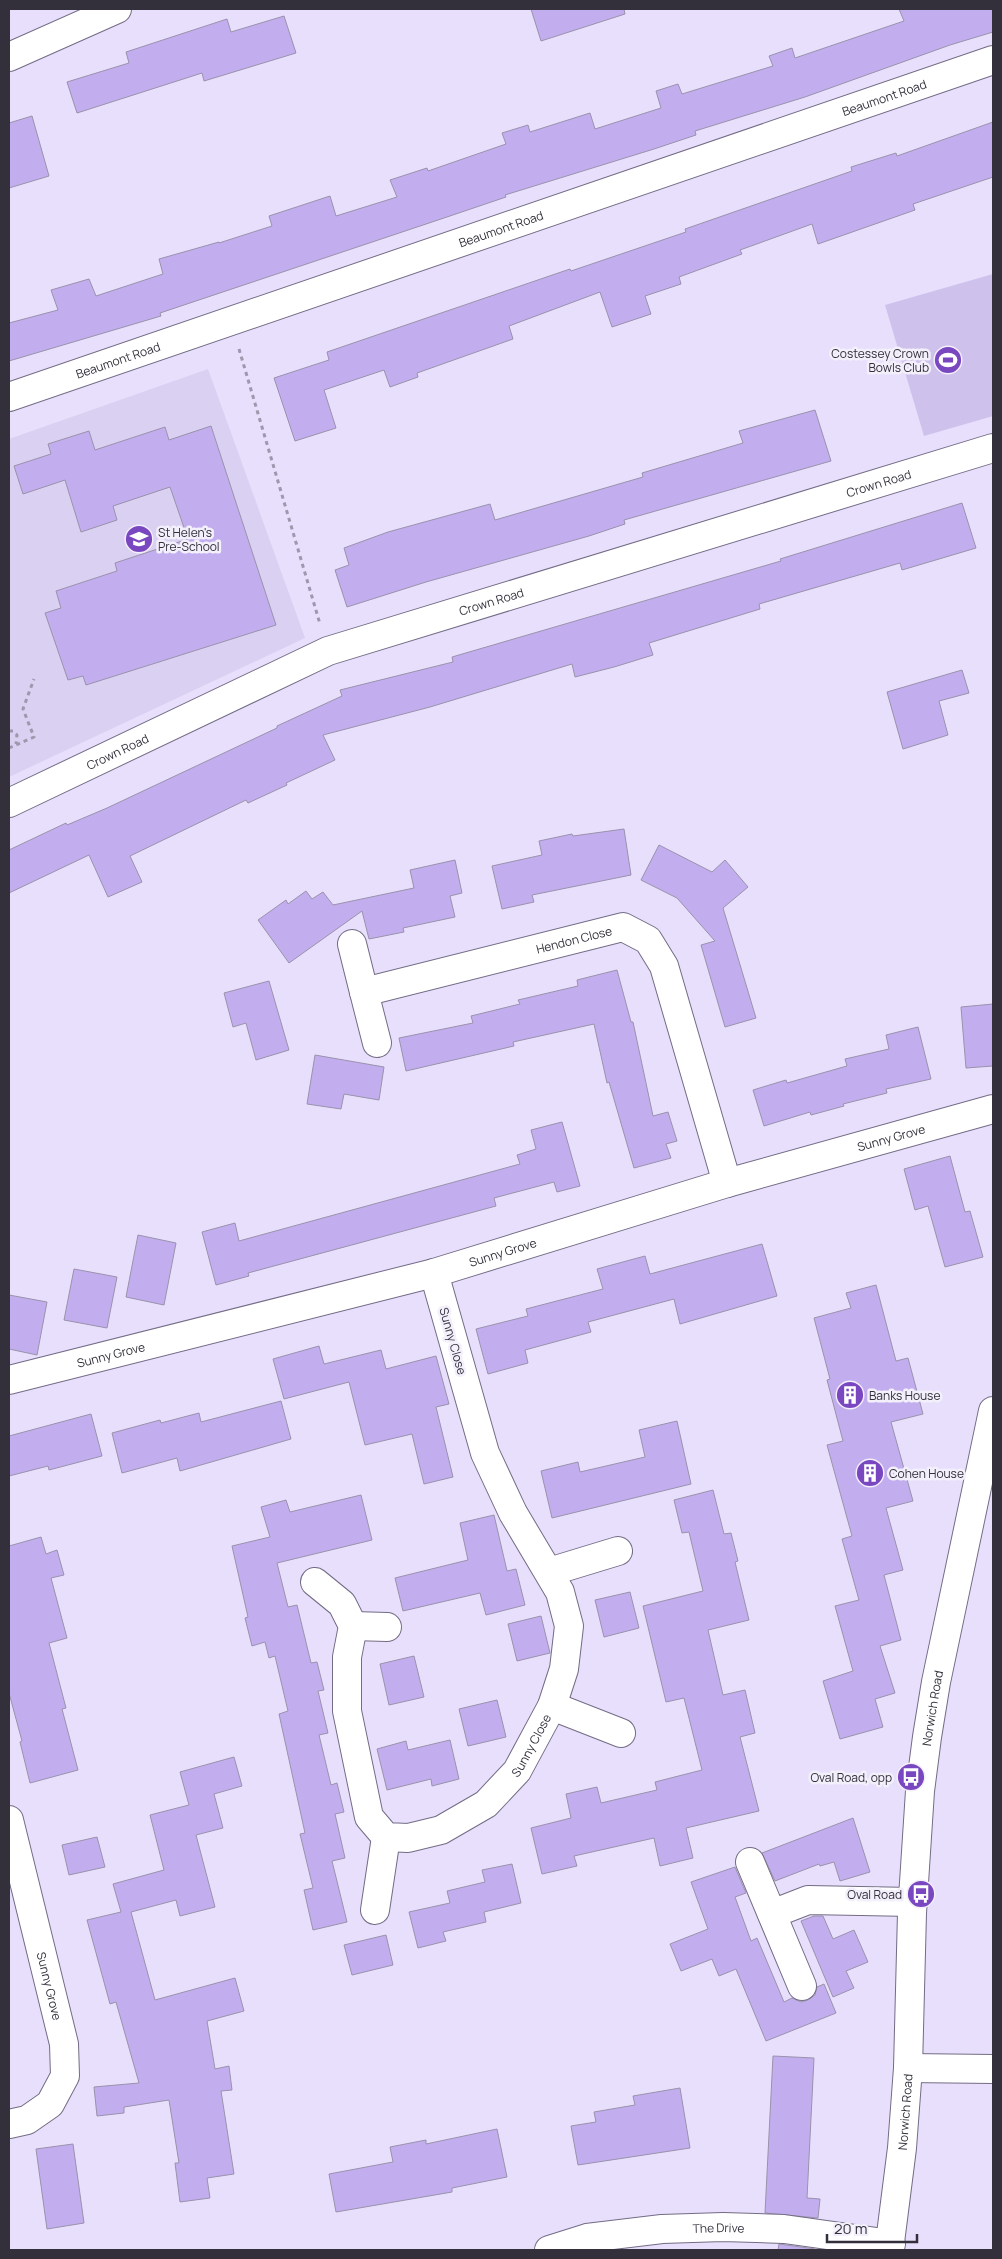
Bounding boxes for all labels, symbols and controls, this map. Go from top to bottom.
street label: Beaumont Road [840,75,929,120]
street label: Beaumont Road [456,206,545,251]
street label: Beaumont Road [73,337,162,382]
place label: Costessey Crown Bowls Club [831,345,929,376]
sports icon: Costessey Crown Bowls Club [933,345,963,375]
street label: Crown Road [844,465,913,501]
school or university icon: St Helen's Pre-School [124,524,154,554]
place label: St Helen's Pre-School [158,524,220,555]
street label: Crown Road [457,583,526,619]
street label: Crown Road [83,729,151,773]
street label: Hendon Close [534,922,614,957]
street label: Sunny Grove [855,1120,927,1155]
street label: Sunny Grove [467,1234,538,1270]
street label: Sunny Close [435,1305,471,1377]
street label: Sunny Grove [75,1338,147,1371]
building icon: Banks House [835,1380,865,1410]
place label: Banks House [869,1387,940,1404]
building icon: Cohen House [855,1458,885,1488]
place label: Cohen House [889,1465,964,1482]
street label: Norwich Road [917,1669,947,1747]
street label: Sunny Close [507,1711,555,1781]
bus stop icon: Oval Road, opp [896,1762,926,1792]
place label: Oval Road, opp [810,1769,892,1786]
bus stop icon: Oval Road [906,1879,936,1909]
place label: Oval Road [847,1886,902,1903]
street label: Sunny Grove [33,1950,66,2022]
street label: Norwich Road [893,2073,916,2151]
scale bar [827,2212,917,2244]
street label: The Drive [692,2218,745,2236]
text: 20 m [834,2218,867,2239]

